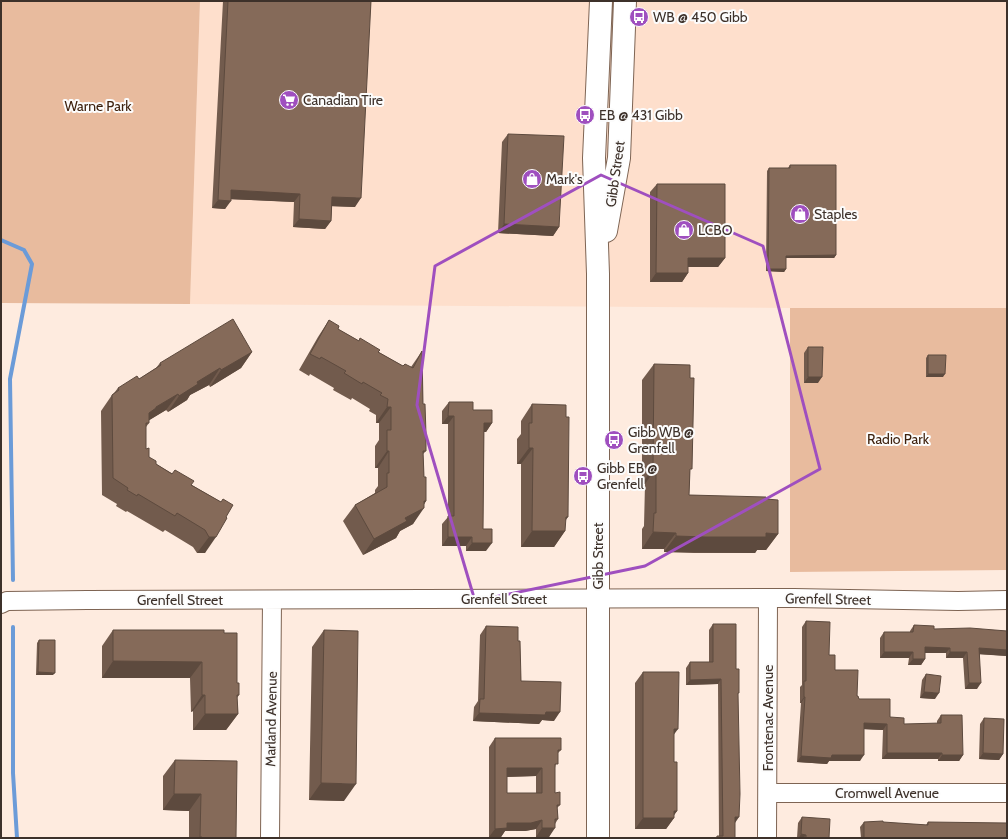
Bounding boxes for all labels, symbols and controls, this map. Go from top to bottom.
bus stop icon: WB @ 450 Gibb [628,6,650,28]
place label: WB @ 450 Gibb [653,8,748,26]
supermarket icon: Canadian Tire [278,89,300,111]
place label: Canadian Tire [303,91,383,109]
park label: Warne Park [64,97,132,115]
bus stop icon: EB @ 431 Gibb [574,104,596,126]
place label: EB @ 431 Gibb [599,106,683,124]
street label: Gibb Street [601,139,629,208]
shop icon: Mark's [521,168,543,190]
place label: Mark's [546,170,583,188]
shop icon: Staples [789,203,811,225]
place label: Staples [814,205,858,223]
shop icon: LCBO [673,219,695,241]
place label: LCBO [698,221,733,239]
place label: Gibb WB @ Grenfell [628,423,694,457]
bus stop icon: Gibb WB @ Grenfell [603,429,625,451]
park label: Radio Park [867,430,930,448]
place label: Gibb EB @ Grenfell [597,459,657,493]
bus stop icon: Gibb EB @ Grenfell [572,465,594,487]
street label: Gibb Street [589,522,607,589]
street label: Grenfell Street [785,589,871,609]
street label: Grenfell Street [461,590,547,608]
street label: Grenfell Street [137,591,223,609]
street label: Frontenac Avenue [759,665,777,771]
street label: Marland Avenue [261,671,281,767]
street label: Cromwell Avenue [835,784,939,802]

